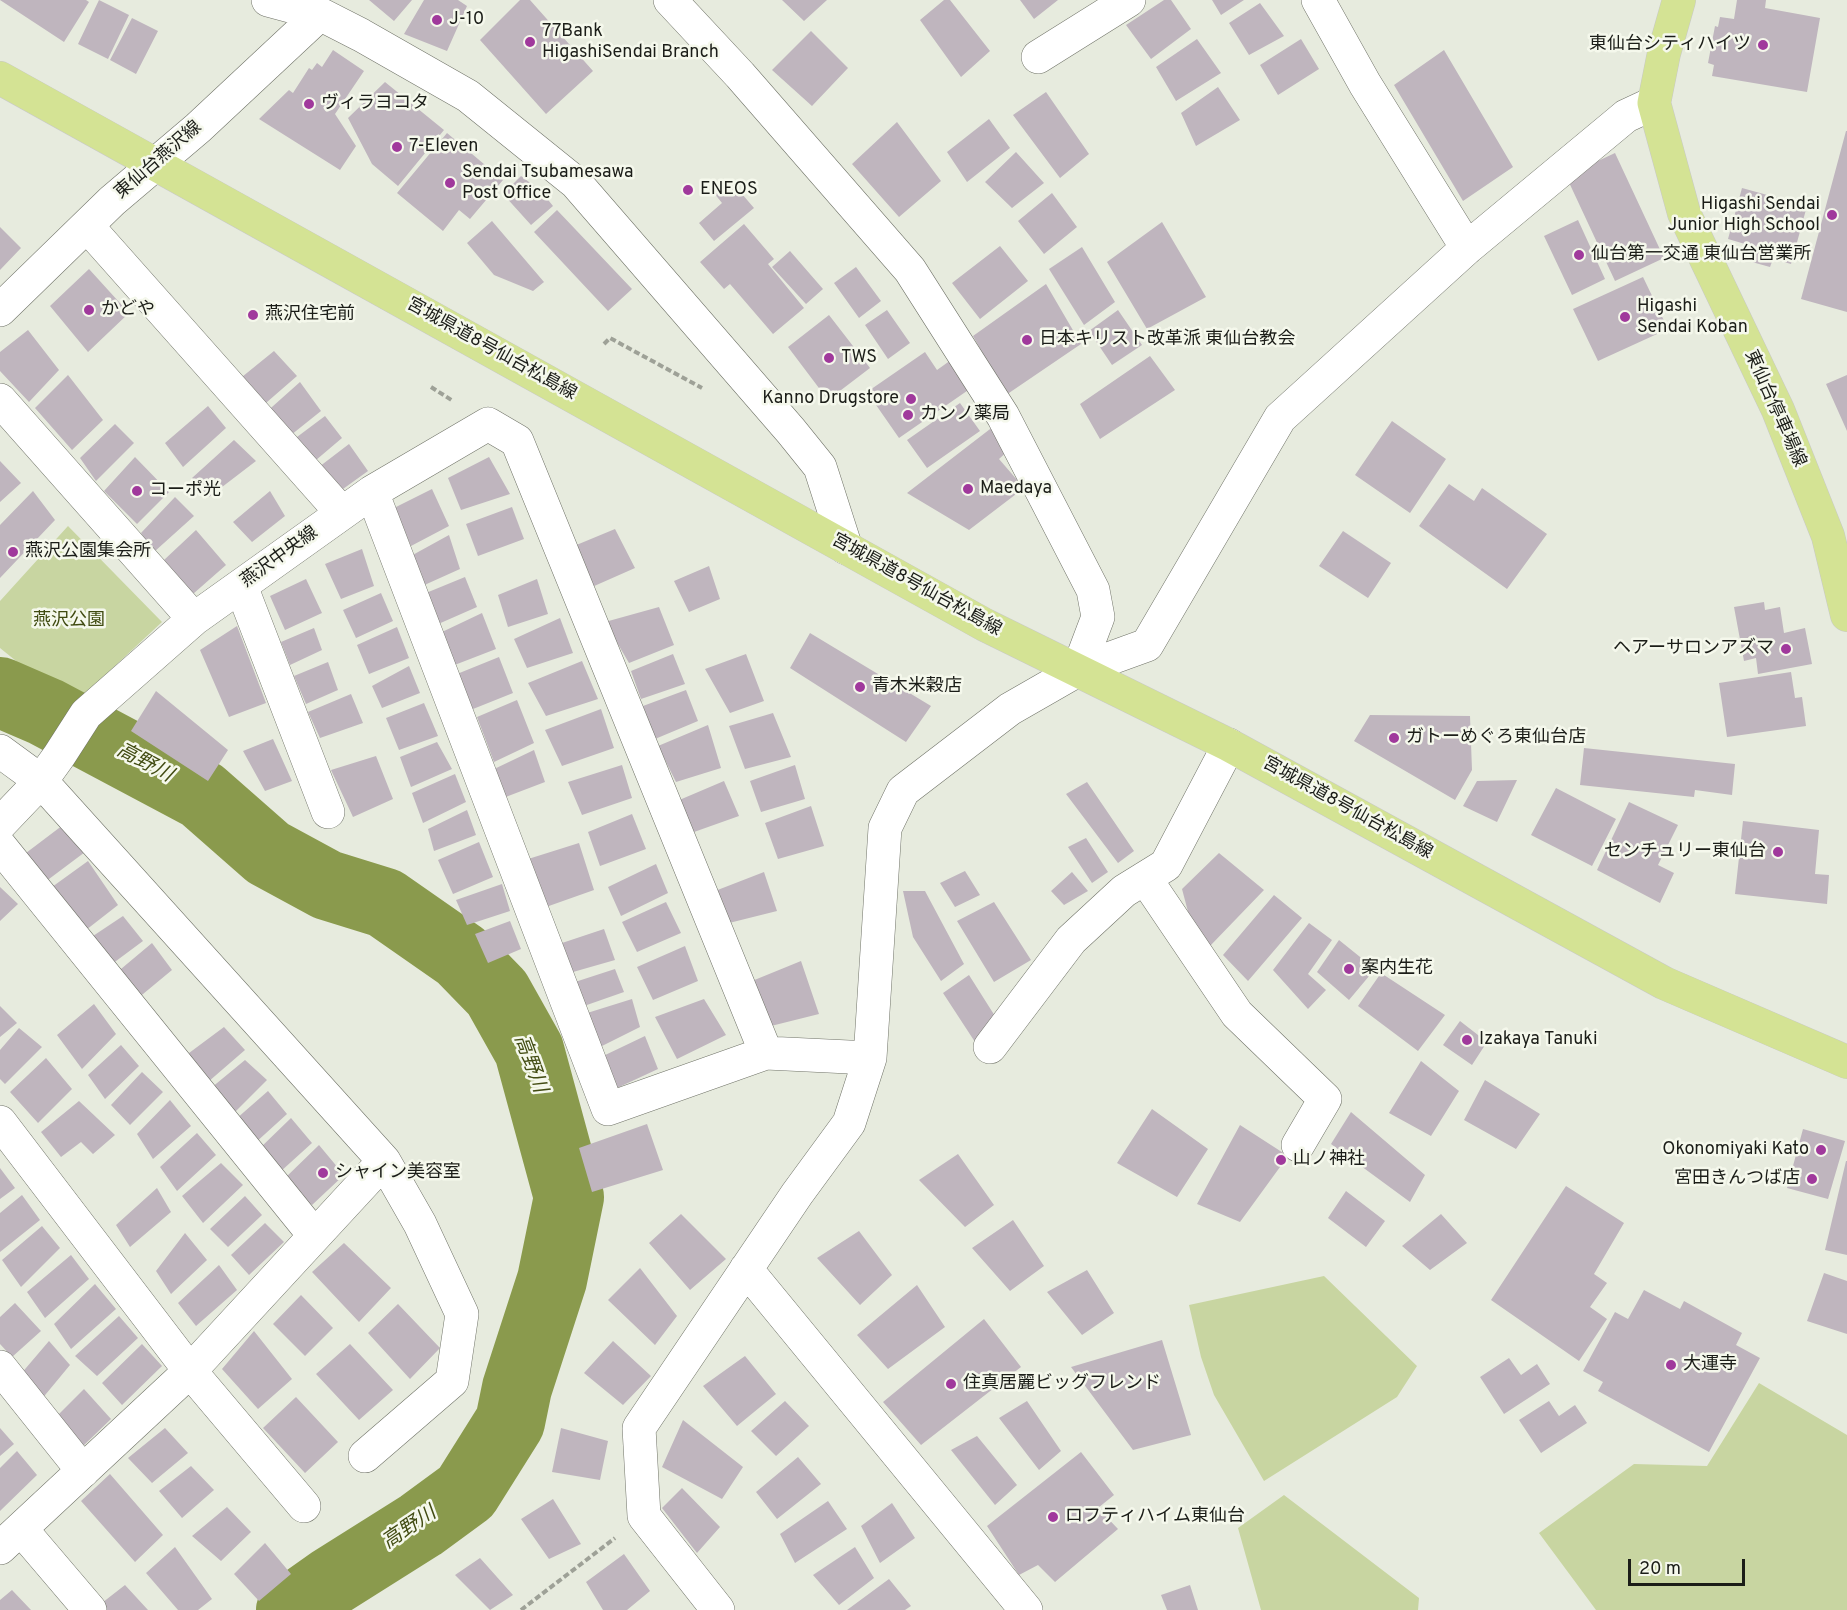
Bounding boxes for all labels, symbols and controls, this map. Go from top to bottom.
place label: J-10 [449,9,484,31]
marker: J-10 [430,13,444,27]
place label: 77Bank HigashiSendai Branch [542,21,719,63]
place label: 東仙台シティハイツ [1589,34,1751,56]
marker: 77Bank HigashiSendai Branch [523,35,537,49]
marker: 東仙台シティハイツ [1756,38,1770,52]
place label: ヴィラヨコタ [321,93,429,115]
marker: ヴィラヨコタ [302,97,316,111]
street label: 東仙台燕沢線 [111,117,207,205]
place label: 7-Eleven [409,136,478,158]
marker: 7-Eleven [390,140,404,154]
place label: Sendai Tsubamesawa Post Office [462,162,634,204]
marker: Sendai Tsubamesawa Post Office [443,176,457,190]
place label: ENEOS [700,179,758,201]
marker: ENEOS [681,183,695,197]
place label: Higashi Sendai Junior High School [1667,194,1820,236]
marker: Higashi Sendai Junior High School [1825,208,1839,222]
place label: 仙台第一交通 東仙台営業所 [1591,244,1811,266]
marker: 仙台第一交通 東仙台営業所 [1572,248,1586,262]
street label: 宮城県道8号仙台松島線 [402,294,580,406]
place label: Higashi Sendai Koban [1637,296,1748,338]
place label: かどや [101,299,155,321]
marker: かどや [82,303,96,317]
place label: 燕沢住宅前 [265,304,355,326]
marker: 燕沢住宅前 [246,308,260,322]
marker: Higashi Sendai Koban [1618,310,1632,324]
place label: 日本キリスト改革派 東仙台教会 [1039,329,1295,351]
marker: 日本キリスト改革派 東仙台教会 [1020,333,1034,347]
place label: TWS [841,347,877,369]
street label: 東仙台停車場線 [1739,347,1809,471]
marker: TWS [822,351,836,365]
place label: Kanno Drugstore [762,388,899,410]
marker: Kanno Drugstore [904,392,918,406]
place label: カンノ薬局 [920,404,1010,426]
marker: カンノ薬局 [901,408,915,422]
place label: Maedaya [980,478,1052,500]
place label: コーポ光 [149,480,221,502]
marker: Maedaya [961,482,975,496]
marker: コーポ光 [130,484,144,498]
street label: 燕沢中央線 [237,523,323,593]
street label: 宮城県道8号仙台松島線 [827,530,1005,642]
place label: 燕沢公園集会所 [25,541,151,563]
marker: 燕沢公園集会所 [6,545,20,559]
park label: 燕沢公園 [33,610,105,632]
place label: ヘアーサロンアズマ [1613,638,1774,660]
marker: ヘアーサロンアズマ [1779,642,1793,656]
place label: 青木米穀店 [872,676,962,698]
marker: 青木米穀店 [853,680,867,694]
place label: ガトーめぐろ東仙台店 [1406,727,1586,749]
marker: ガトーめぐろ東仙台店 [1387,731,1401,745]
water label: 高野川 [112,739,176,789]
street label: 宮城県道8号仙台松島線 [1258,753,1436,865]
place label: センチュリー東仙台 [1604,841,1766,863]
marker: センチュリー東仙台 [1771,845,1785,859]
place label: 案内生花 [1361,958,1433,980]
marker: 案内生花 [1342,962,1356,976]
place label: Izakaya Tanuki [1479,1029,1597,1051]
water label: 高野川 [507,1032,551,1096]
marker: Izakaya Tanuki [1460,1033,1474,1047]
place label: Okonomiyaki Kato [1662,1139,1809,1161]
marker: Okonomiyaki Kato [1814,1143,1828,1157]
place label: 山ノ神社 [1293,1149,1365,1171]
marker: 山ノ神社 [1274,1153,1288,1167]
place label: シャイン美容室 [335,1162,461,1184]
marker: シャイン美容室 [316,1166,330,1180]
place label: 宮田きんつば店 [1674,1168,1800,1190]
marker: 宮田きんつば店 [1805,1172,1819,1186]
place label: 大運寺 [1683,1354,1737,1376]
marker: 大運寺 [1664,1358,1678,1372]
place label: 住真居麗ビッグフレンド [963,1373,1161,1395]
marker: 住真居麗ビッグフレンド [944,1377,958,1391]
water label: 高野川 [378,1502,442,1556]
place label: ロフティハイム東仙台 [1065,1506,1245,1528]
marker: ロフティハイム東仙台 [1046,1510,1060,1524]
scale bar [1631,1547,1748,1585]
text: 20 m [1639,1558,1681,1581]

